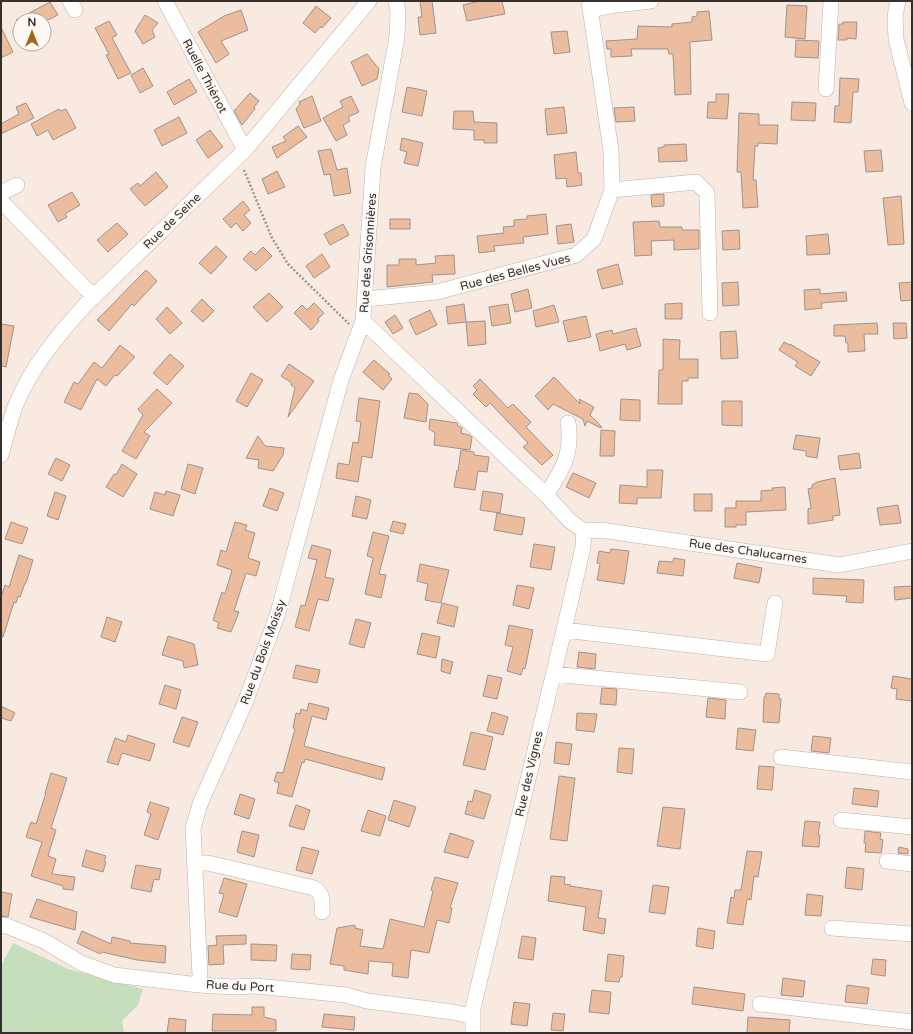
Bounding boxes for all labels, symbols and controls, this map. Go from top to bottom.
north arrow [12,12,52,52]
text: N [28,16,36,29]
street label: Ruelle Thiénot [180,37,231,116]
street label: Rue de Seine [140,190,204,252]
street label: Rue des Grisonnières [357,192,379,313]
street label: Rue des Belles Vues [458,251,572,293]
street label: Rue des Chalucarnes [688,536,808,566]
street label: Rue du Bois Moissy [237,597,289,706]
street label: Rue des Vignes [512,729,546,818]
street label: Rue du Port [206,977,275,995]

